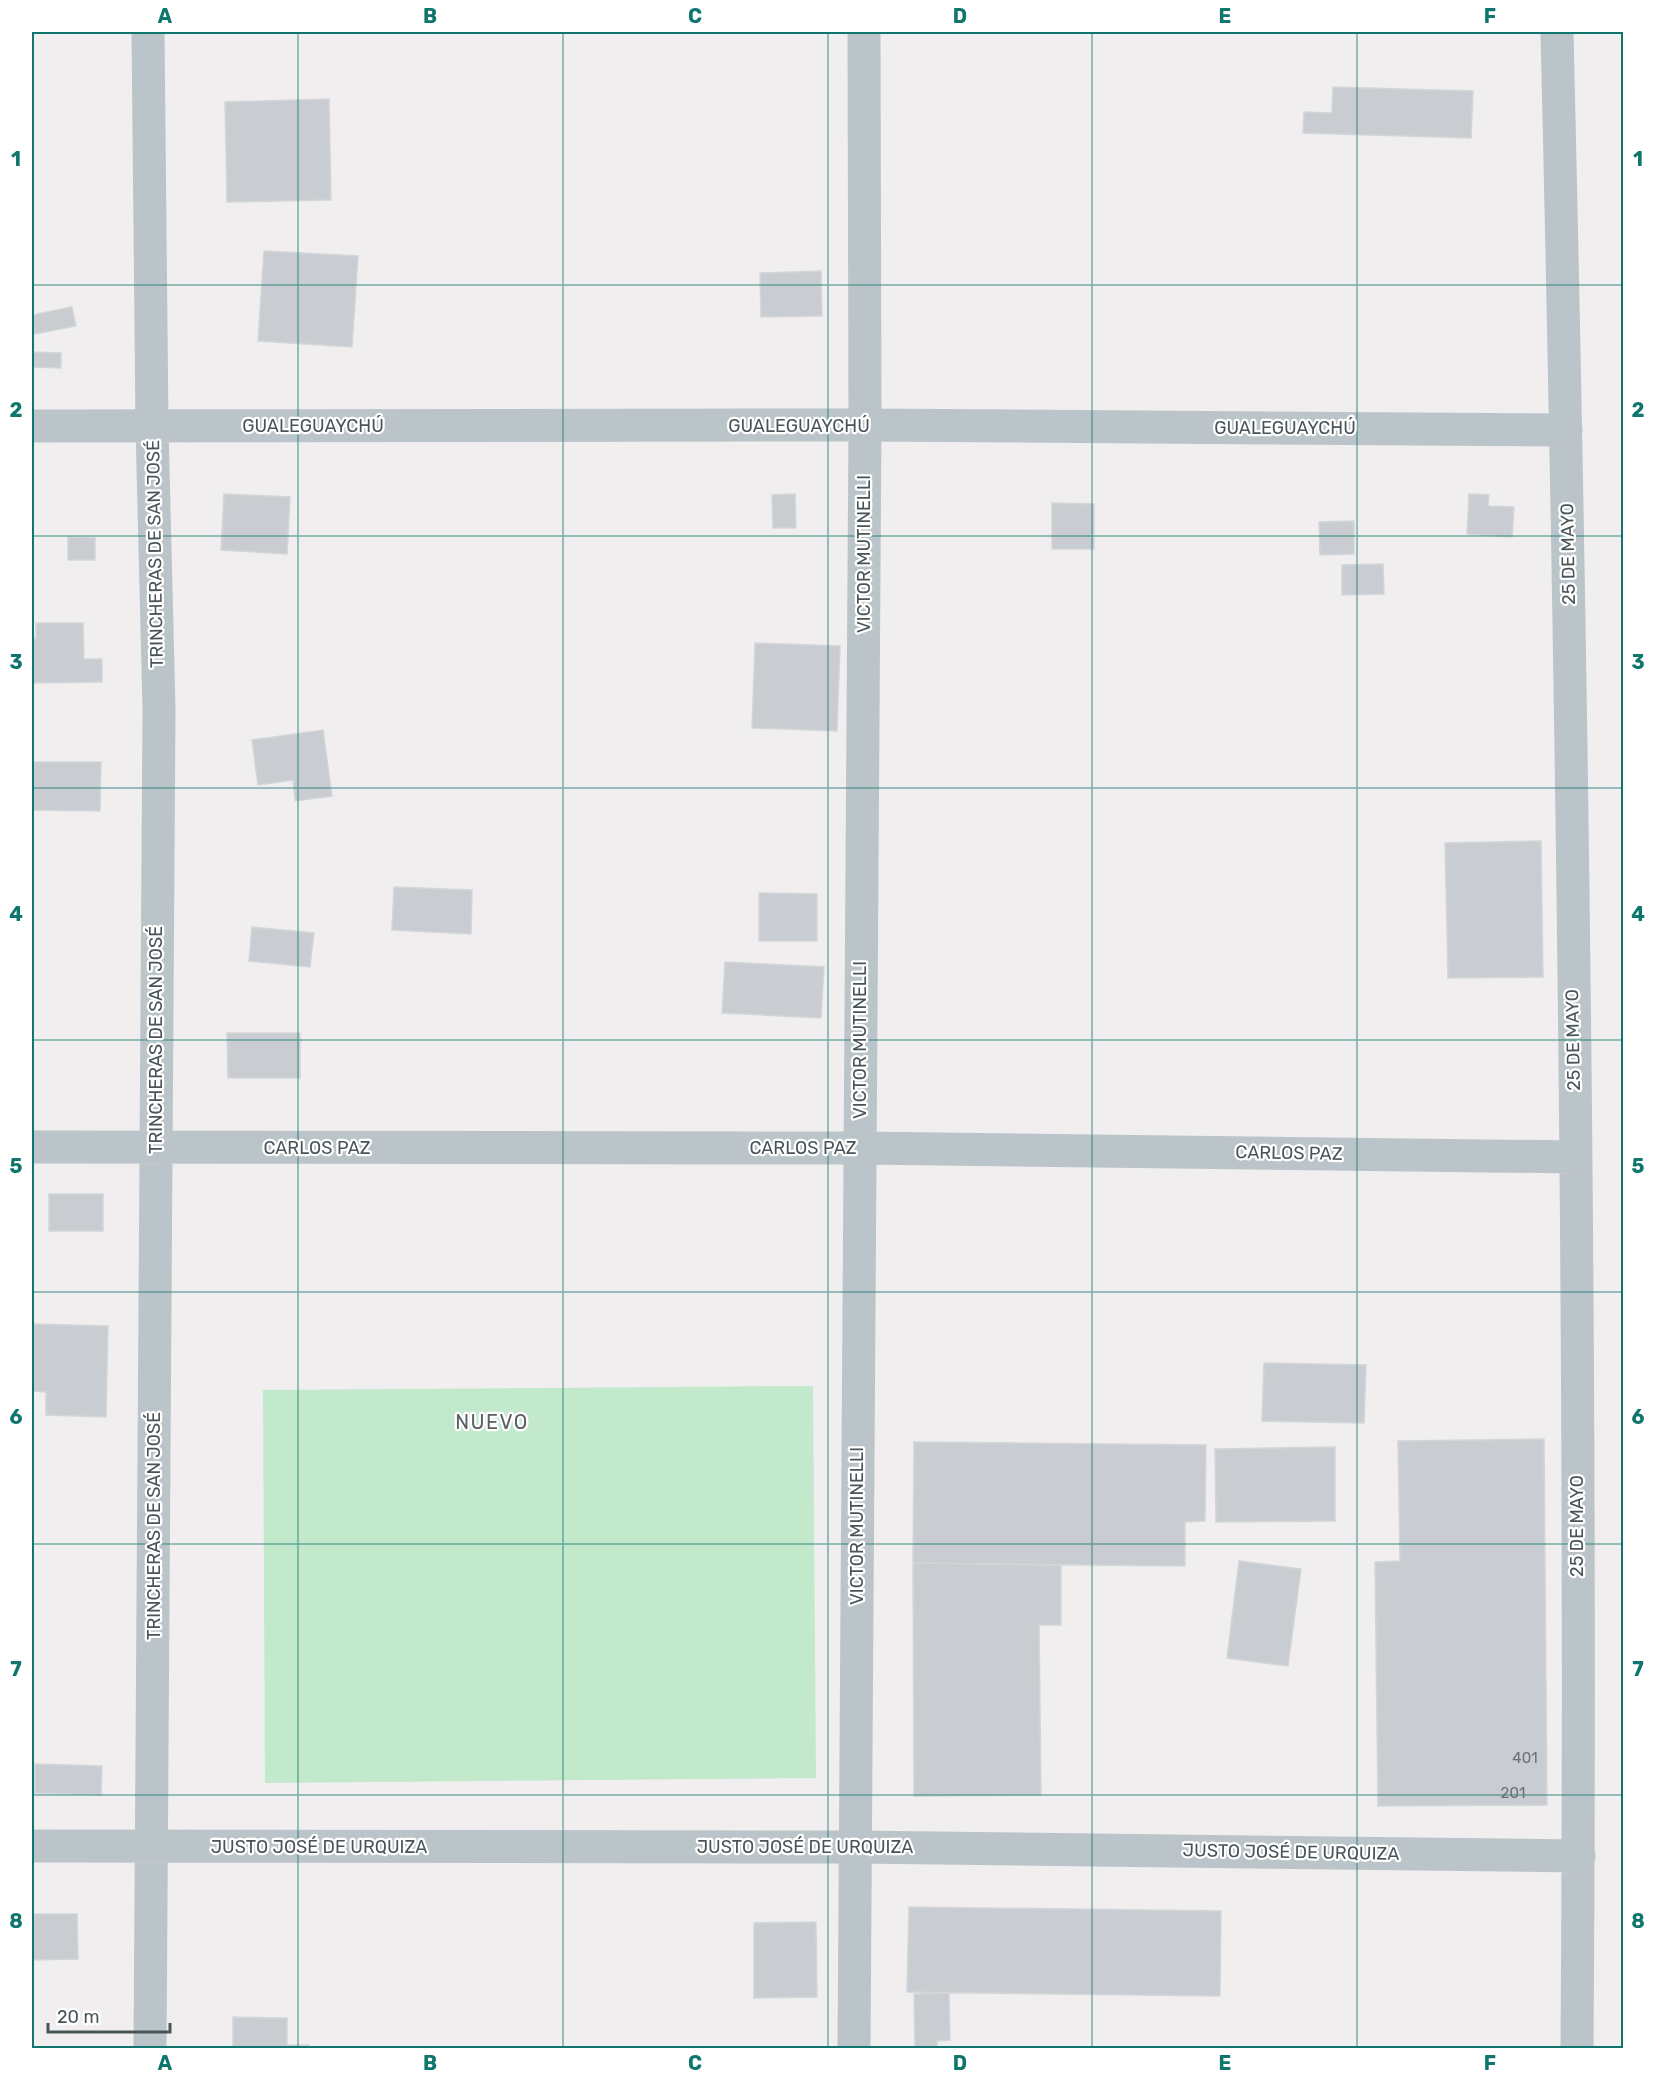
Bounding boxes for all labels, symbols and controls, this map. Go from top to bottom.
text: A [158,4,173,28]
text: B [423,4,437,28]
text: C [688,4,702,28]
text: D [953,4,967,28]
text: E [1219,4,1231,28]
text: F [1484,4,1496,28]
text: 1 [11,147,21,171]
text: 1 [1633,147,1643,171]
text: 2 [10,398,23,422]
text: 2 [1632,398,1645,422]
street label: GUALEGUAYCHÚ [242,415,384,437]
street label: GUALEGUAYCHÚ [728,415,870,437]
street label: GUALEGUAYCHÚ [1214,417,1356,439]
street label: TRINCHERAS DE SAN JOSÉ [142,440,168,668]
street label: VICTOR MUTINELLI [853,475,875,633]
street label: 25 DE MAYO [1556,503,1580,605]
text: 3 [9,650,23,674]
text: 3 [1631,650,1645,674]
text: 4 [9,902,23,926]
text: 4 [1631,902,1645,926]
street label: TRINCHERAS DE SAN JOSÉ [145,926,167,1154]
street label: VICTOR MUTINELLI [849,961,871,1119]
street label: 25 DE MAYO [1561,989,1585,1091]
street label: CARLOS PAZ [263,1137,371,1159]
street label: CARLOS PAZ [749,1137,857,1159]
street label: CARLOS PAZ [1235,1141,1343,1165]
text: 5 [10,1154,23,1178]
text: 5 [1632,1154,1645,1178]
text: 6 [9,1405,23,1429]
text: 6 [1631,1405,1645,1429]
district label: NUEVO [455,1410,529,1434]
street label: TRINCHERAS DE SAN JOSÉ [143,1412,165,1640]
street label: VICTOR MUTINELLI [846,1447,868,1605]
street label: 25 DE MAYO [1566,1475,1588,1577]
text: 7 [10,1657,22,1681]
text: 7 [1632,1657,1644,1681]
house number: 401 [1512,1749,1538,1767]
house number: 201 [1501,1784,1525,1802]
street label: JUSTO JOSÉ DE URQUIZA [211,1836,427,1858]
street label: JUSTO JOSÉ DE URQUIZA [697,1836,913,1858]
street label: JUSTO JOSÉ DE URQUIZA [1183,1839,1399,1865]
text: 8 [9,1909,23,1933]
text: 8 [1631,1909,1645,1933]
scale bar [48,1996,170,2034]
text: 20 m [57,2006,99,2028]
text: A [158,2051,173,2075]
text: B [423,2051,437,2075]
text: C [688,2051,702,2075]
text: D [953,2051,967,2075]
text: E [1219,2051,1231,2075]
text: F [1484,2051,1496,2075]

